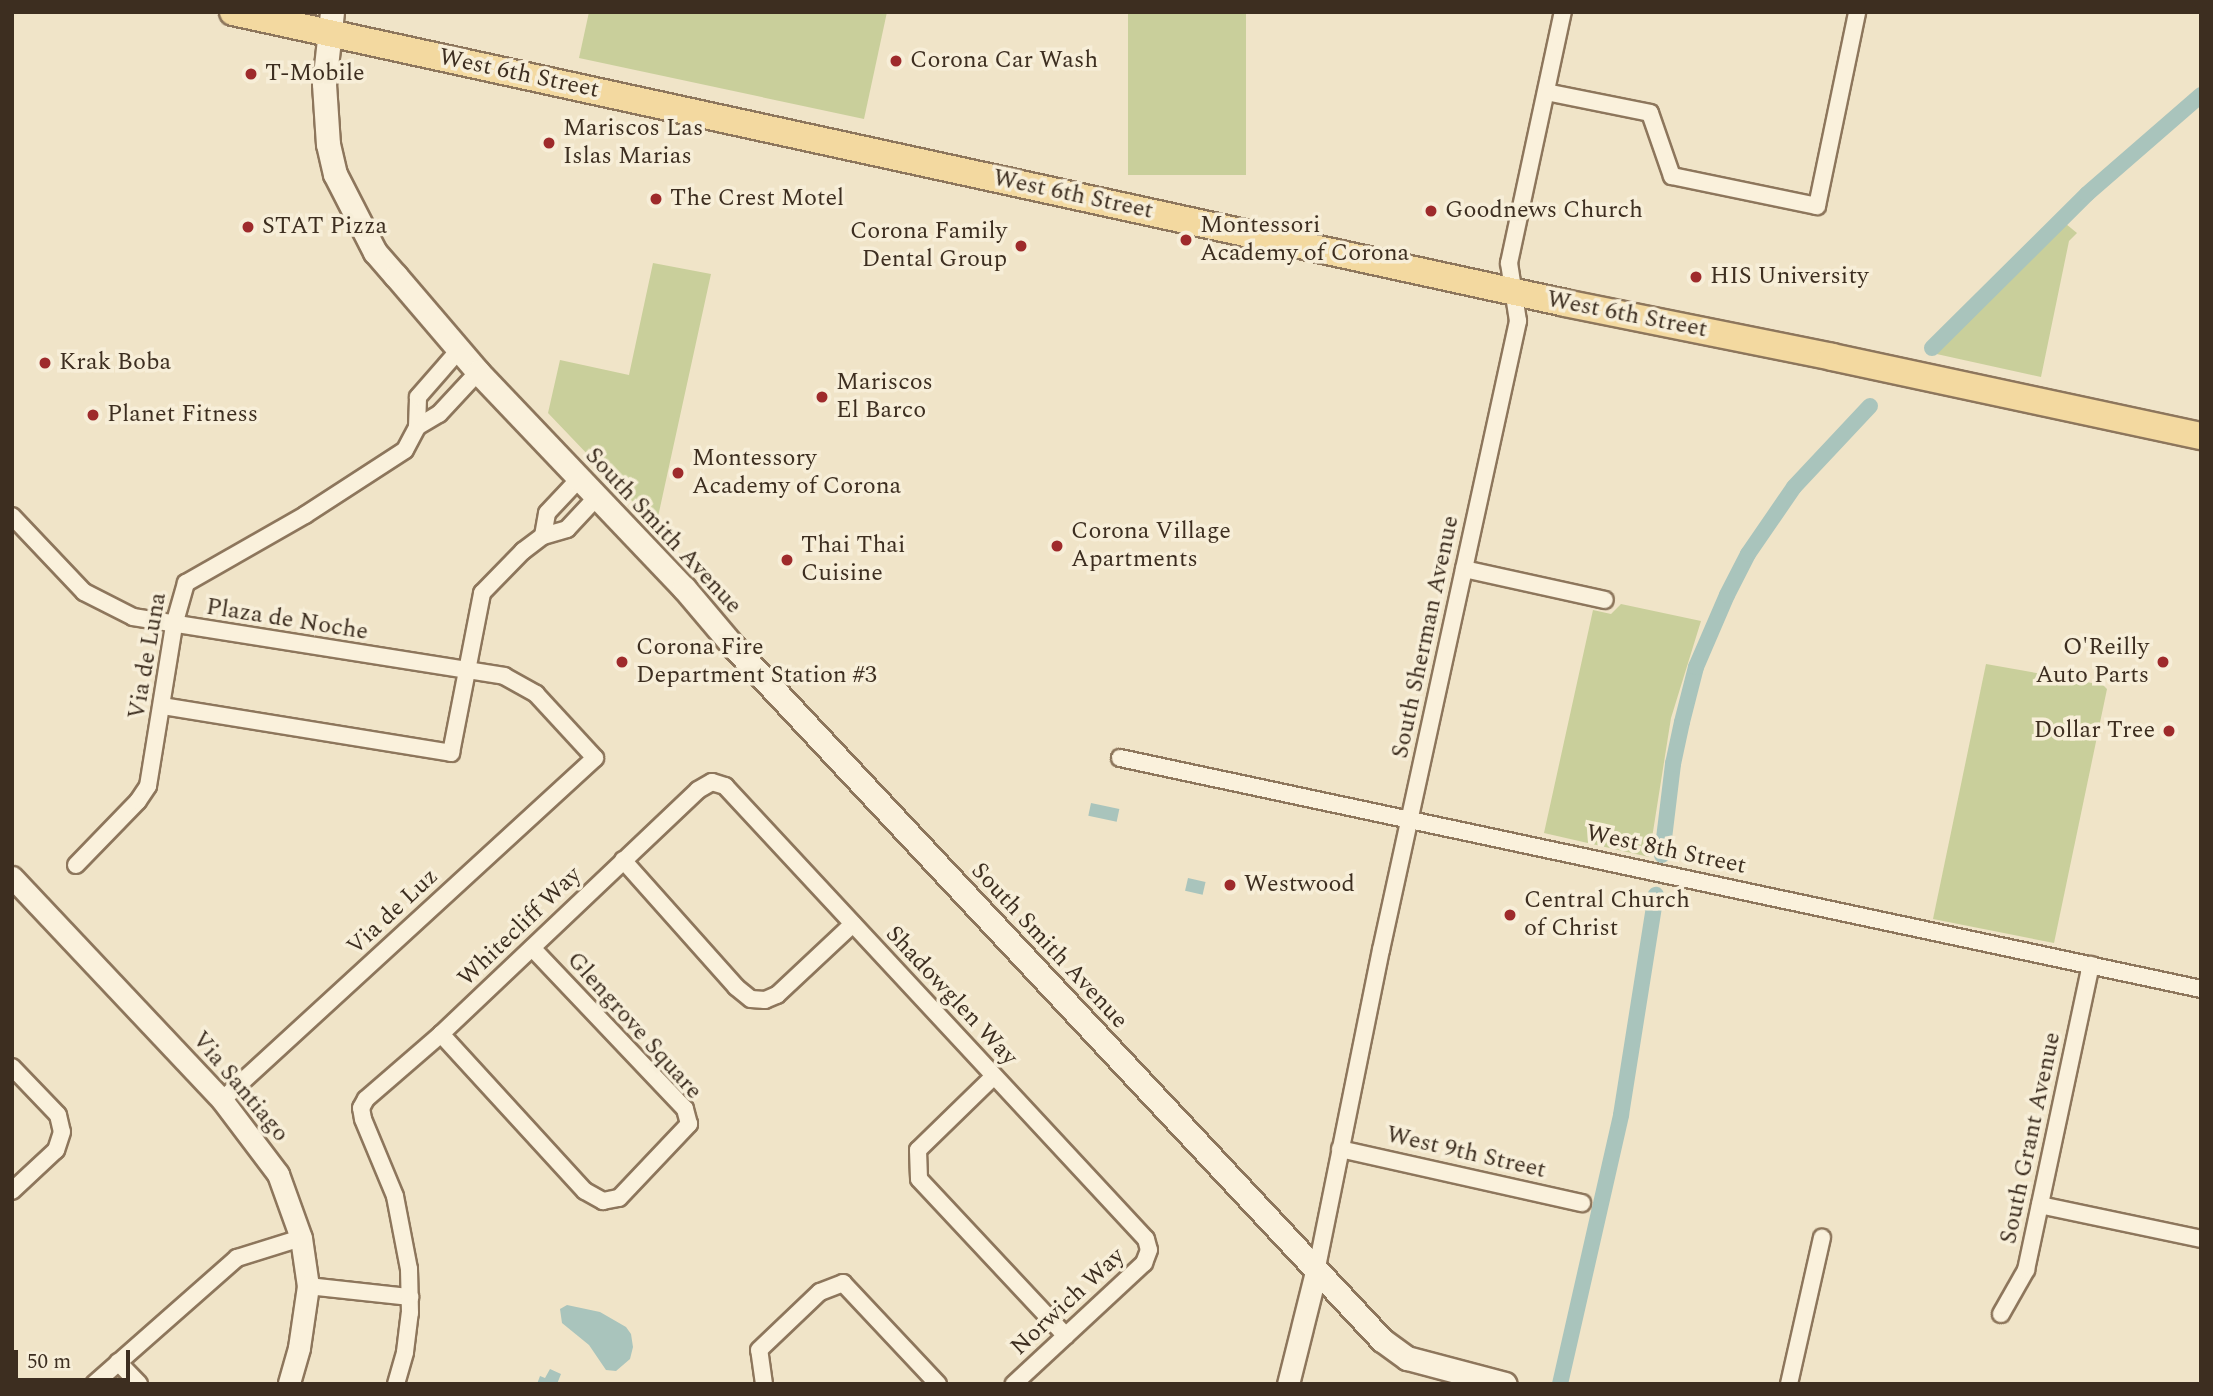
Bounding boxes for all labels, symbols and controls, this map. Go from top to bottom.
street label: West 6th Street [436,43,602,105]
place label: Corona Car Wash [910,47,1098,75]
marker: Corona Car Wash [888,53,904,69]
place label: T-Mobile [265,60,365,88]
marker: T-Mobile [243,66,259,82]
place label: Mariscos Las Islas Marias [563,115,703,171]
marker: Mariscos Las Islas Marias [541,135,557,151]
street label: West 6th Street [990,164,1156,226]
place label: The Crest Motel [670,185,844,213]
marker: The Crest Motel [648,191,664,207]
place label: Goodnews Church [1445,197,1643,225]
marker: Goodnews Church [1423,203,1439,219]
place label: Montessori Academy of Corona [1200,212,1409,268]
place label: STAT Pizza [262,213,387,241]
place label: Corona Family Dental Group [850,218,1007,274]
marker: STAT Pizza [240,219,256,235]
marker: Montessori Academy of Corona [1178,232,1194,248]
marker: Corona Family Dental Group [1013,238,1029,254]
place label: HIS University [1710,263,1868,291]
marker: HIS University [1688,269,1704,285]
street label: West 6th Street [1544,285,1710,345]
place label: Krak Boba [59,349,171,377]
marker: Krak Boba [37,355,53,371]
place label: Mariscos El Barco [836,369,933,425]
marker: Mariscos El Barco [814,389,830,405]
place label: Planet Fitness [107,401,258,429]
marker: Planet Fitness [85,407,101,423]
street label: South Smith Avenue [579,442,747,620]
place label: Montessory Academy of Corona [692,445,901,501]
marker: Montessory Academy of Corona [670,465,686,481]
street label: South Sherman Avenue [1386,513,1466,761]
place label: Corona Village Apartments [1071,518,1231,574]
place label: Thai Thai Cuisine [801,532,906,588]
marker: Corona Village Apartments [1049,538,1065,554]
marker: Thai Thai Cuisine [779,552,795,568]
street label: Via de Luna [123,590,173,722]
street label: Plaza de Noche [204,593,370,647]
place label: Corona Fire Department Station #3 [636,634,877,690]
place label: O'Reilly Auto Parts [2036,634,2149,690]
marker: Corona Fire Department Station #3 [614,654,630,670]
marker: O'Reilly Auto Parts [2155,654,2171,670]
place label: Dollar Tree [2034,717,2155,745]
marker: Dollar Tree [2161,723,2177,739]
street label: West 8th Street [1583,819,1749,881]
street label: South Smith Avenue [965,857,1133,1035]
street label: Whitecliff Way [453,861,587,993]
street label: Via de Luz [341,863,445,961]
place label: Westwood [1244,871,1355,899]
marker: Westwood [1222,877,1238,893]
place label: Central Church of Christ [1524,887,1690,943]
marker: Central Church of Christ [1502,907,1518,923]
street label: Shadowglen Way [879,920,1023,1072]
street label: Glengrove Square [560,946,708,1106]
street label: Via Santiago [185,1026,295,1148]
street label: South Grant Avenue [1994,1029,2068,1247]
street label: West 9th Street [1383,1121,1549,1185]
street label: Norwich Way [1005,1242,1131,1362]
scale bar [18,1336,133,1380]
text: 50 m [27,1346,71,1378]

